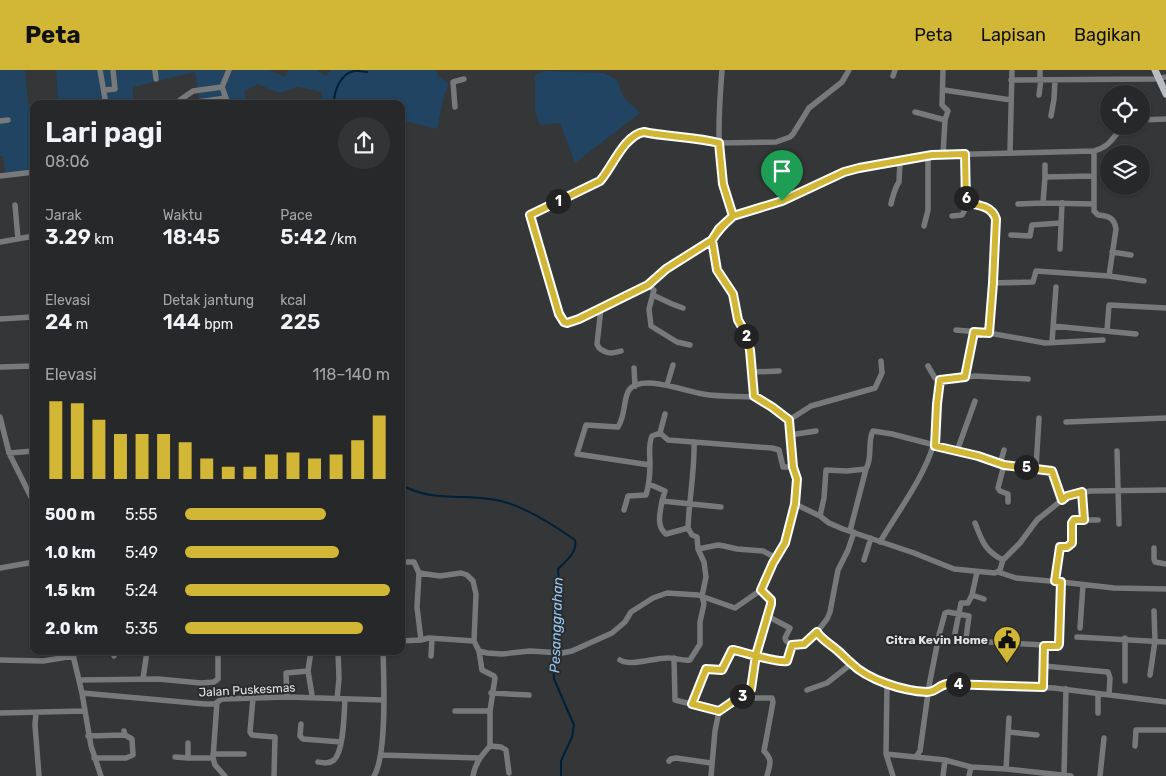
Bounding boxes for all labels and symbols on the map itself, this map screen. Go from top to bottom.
pin [761,150,803,201]
pin: 6 [954,186,978,210]
pin: 1 [546,188,570,214]
pin: 2 [734,324,758,348]
pin: 5 [1014,454,1038,480]
water label: Pesanggrahan [546,577,567,673]
public building icon: Citra Kevin Home [992,625,1022,664]
place label: Citra Kevin Home [886,633,988,647]
pin: 4 [946,672,970,696]
street label: Jalan Puskesmas [198,680,296,700]
pin: 3 [730,684,754,708]

